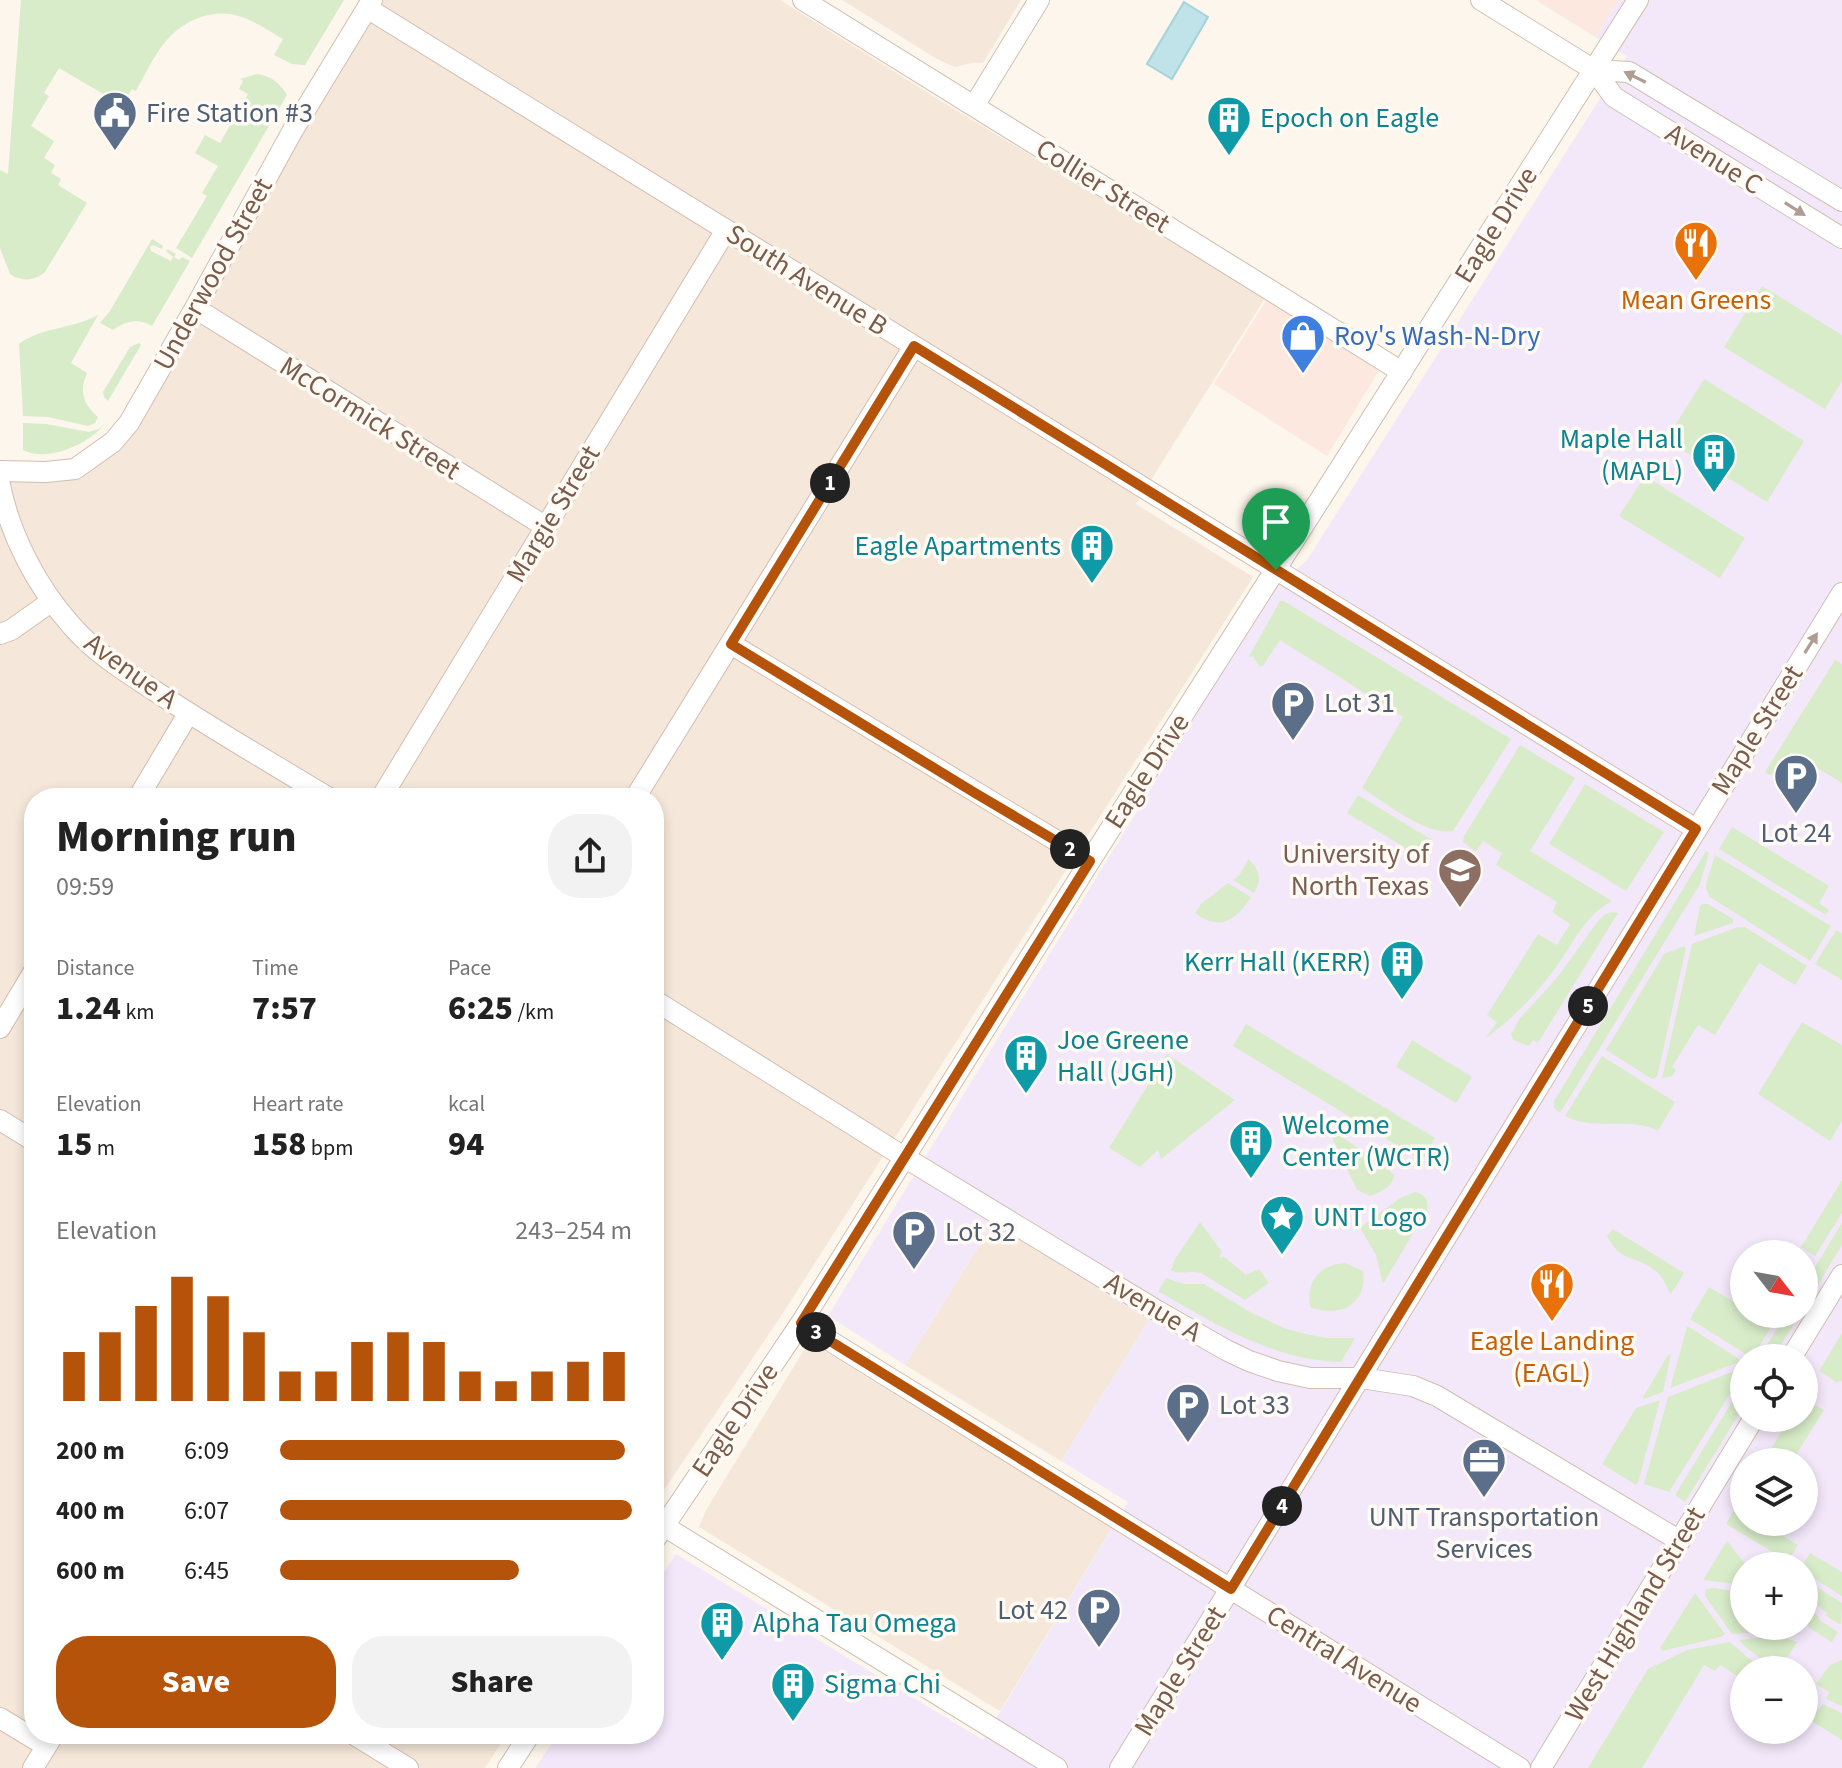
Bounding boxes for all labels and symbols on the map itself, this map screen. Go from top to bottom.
one-way arrow [1623,70,1646,84]
public building icon: Fire Station #3 [91,89,139,152]
place label: Fire Station #3 [146,93,313,133]
building icon: Epoch on Eagle [1205,94,1253,157]
place label: Epoch on Eagle [1260,98,1439,138]
street label: Avenue C [1658,113,1770,205]
street label: Collier Street [1028,129,1178,243]
street label: Eagle Drive [1445,159,1547,291]
street label: Underwood Street [143,170,283,378]
one-way arrow [1784,201,1806,215]
street label: South Avenue B [718,214,896,346]
restaurant icon: Mean Greens [1672,219,1720,282]
place label: Mean Greens [1621,280,1771,320]
shop icon: Roy's Wash-N-Dry [1279,312,1327,375]
place label: Roy's Wash-N-Dry [1334,316,1540,356]
street label: McCormick Street [272,346,469,490]
place label: Maple Hall (MAPL) [1560,419,1683,491]
building icon: Maple Hall (MAPL) [1690,431,1738,494]
street label: Margie Street [496,437,610,591]
pin: 1 [810,463,850,503]
pin [1242,488,1310,570]
building icon: Eagle Apartments [1068,522,1116,585]
place label: Eagle Apartments [854,526,1061,566]
street label: Avenue A [76,623,187,719]
one-way arrow [1803,633,1818,654]
street label: Maple Street [1701,657,1813,803]
parking icon: Lot 31 [1269,679,1317,742]
place label: Lot 31 [1324,683,1395,723]
street label: Eagle Drive [1095,705,1199,837]
parking icon: Lot 24 [1772,752,1820,815]
place label: Lot 24 [1761,813,1832,853]
pin: 2 [1050,829,1090,869]
place label: University of North Texas [1282,834,1430,906]
school or university icon: University of North Texas [1436,846,1484,909]
building icon: Kerr Hall (KERR) [1378,938,1426,1001]
place label: Kerr Hall (KERR) [1184,942,1371,982]
pin: 5 [1568,986,1608,1026]
place label: Joe Greene Hall (JGH) [1057,1020,1189,1092]
building icon: Joe Greene Hall (JGH) [1002,1032,1050,1095]
place label: Welcome Center (WCTR) [1282,1105,1451,1177]
building icon: Welcome Center (WCTR) [1227,1117,1275,1180]
place icon: UNT Logo [1258,1193,1306,1256]
place label: UNT Logo [1313,1197,1427,1237]
parking icon: Lot 32 [890,1208,938,1271]
place label: Lot 32 [945,1212,1016,1252]
north arrow [1730,1240,1818,1328]
restaurant icon: Eagle Landing (EAGL) [1528,1260,1576,1323]
street label: Avenue A [1097,1262,1210,1352]
pin: 3 [796,1312,836,1352]
place label: Eagle Landing (EAGL) [1470,1321,1634,1393]
street label: Eagle Drive [682,1355,788,1485]
parking icon: Lot 33 [1164,1381,1212,1444]
place label: Lot 33 [1219,1385,1290,1425]
office icon: UNT Transportation Services [1460,1436,1508,1499]
pin: 4 [1262,1486,1302,1526]
place label: UNT Transportation Services [1369,1497,1599,1569]
street label: West Highland Street [1555,1498,1715,1729]
parking icon: Lot 42 [1075,1586,1123,1649]
place label: Lot 42 [997,1590,1068,1630]
street label: Central Avenue [1258,1595,1430,1723]
street label: Maple Street [1124,1598,1236,1744]
building icon: Alpha Tau Omega [698,1599,746,1662]
place label: Alpha Tau Omega [753,1603,957,1643]
building icon: Sigma Chi [769,1660,817,1723]
place label: Sigma Chi [824,1664,941,1704]

